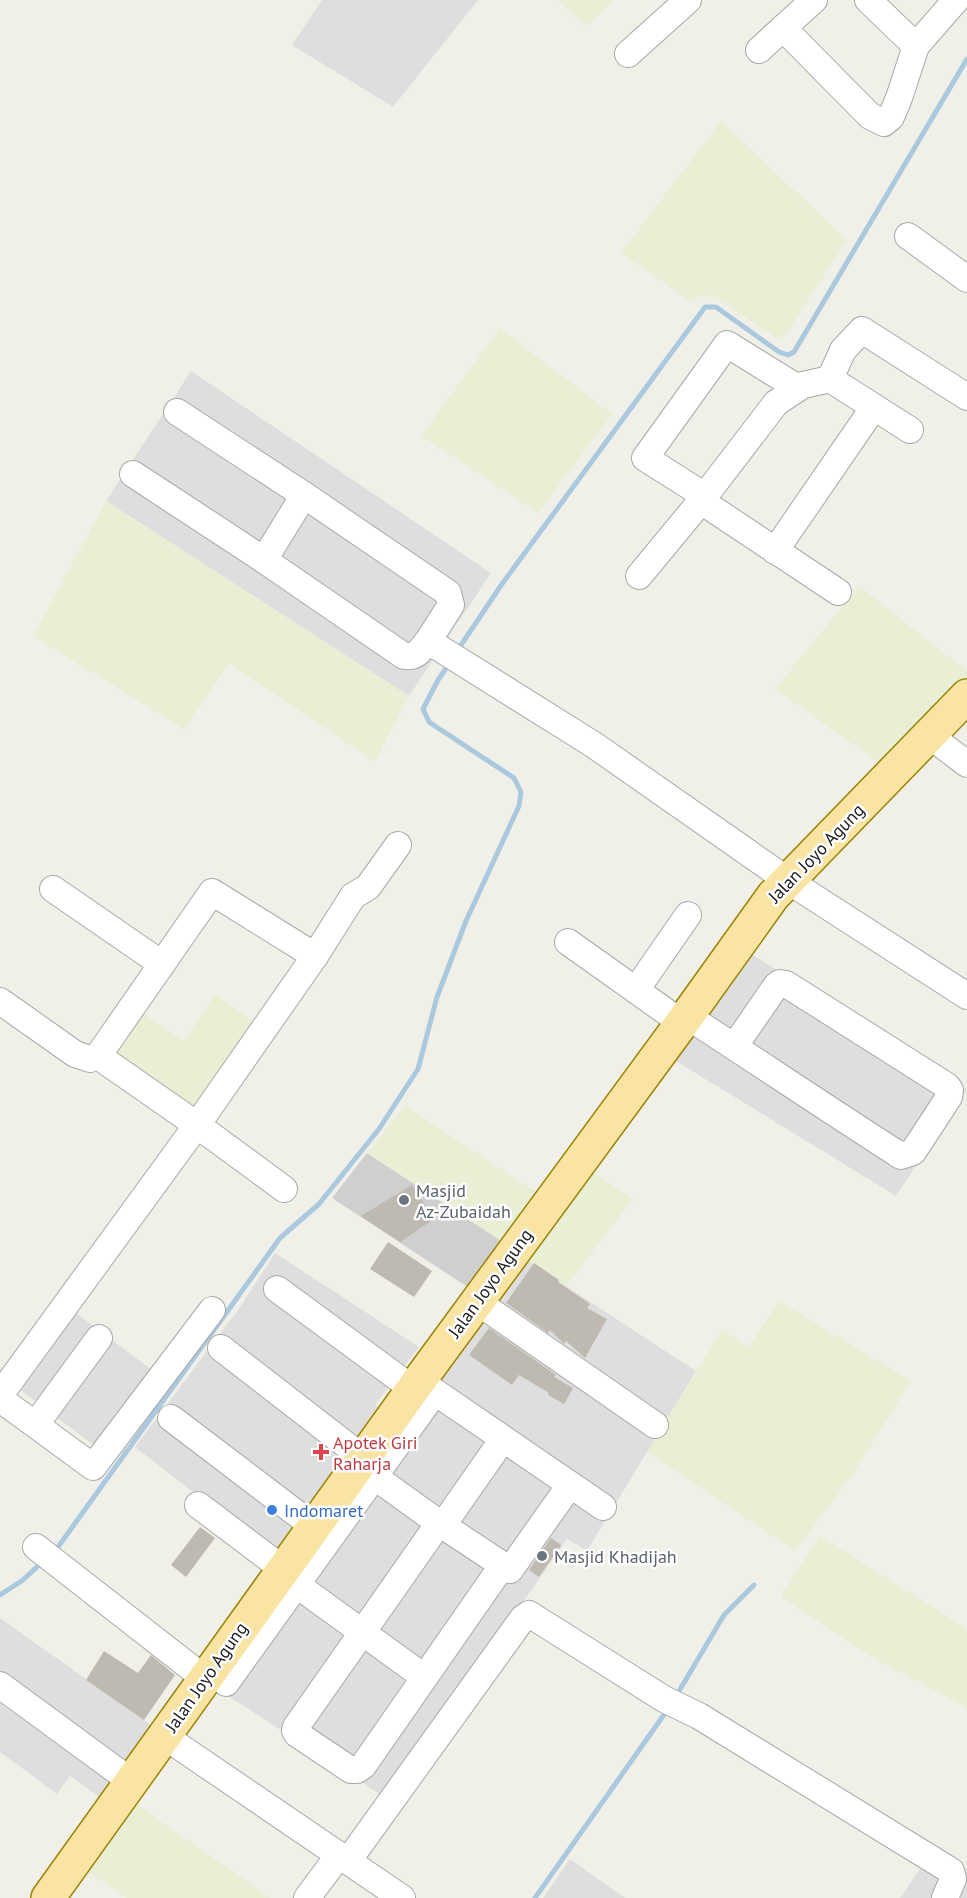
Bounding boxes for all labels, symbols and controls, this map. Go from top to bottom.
street label: Jalan Joyo Agung [762,799,869,908]
place label: Masjid Az-Zubaidah [416,1179,511,1223]
marker: Masjid Az-Zubaidah [397,1193,411,1207]
street label: Jalan Joyo Agung [442,1224,537,1343]
place label: Apotek Giri Raharja [333,1431,418,1475]
marker: Apotek Giri Raharja [314,1445,328,1459]
place label: Indomaret [284,1499,363,1522]
marker: Indomaret [265,1503,279,1517]
place label: Masjid Khadijah [554,1545,677,1568]
marker: Masjid Khadijah [535,1549,549,1563]
street label: Jalan Joyo Agung [159,1618,252,1737]

